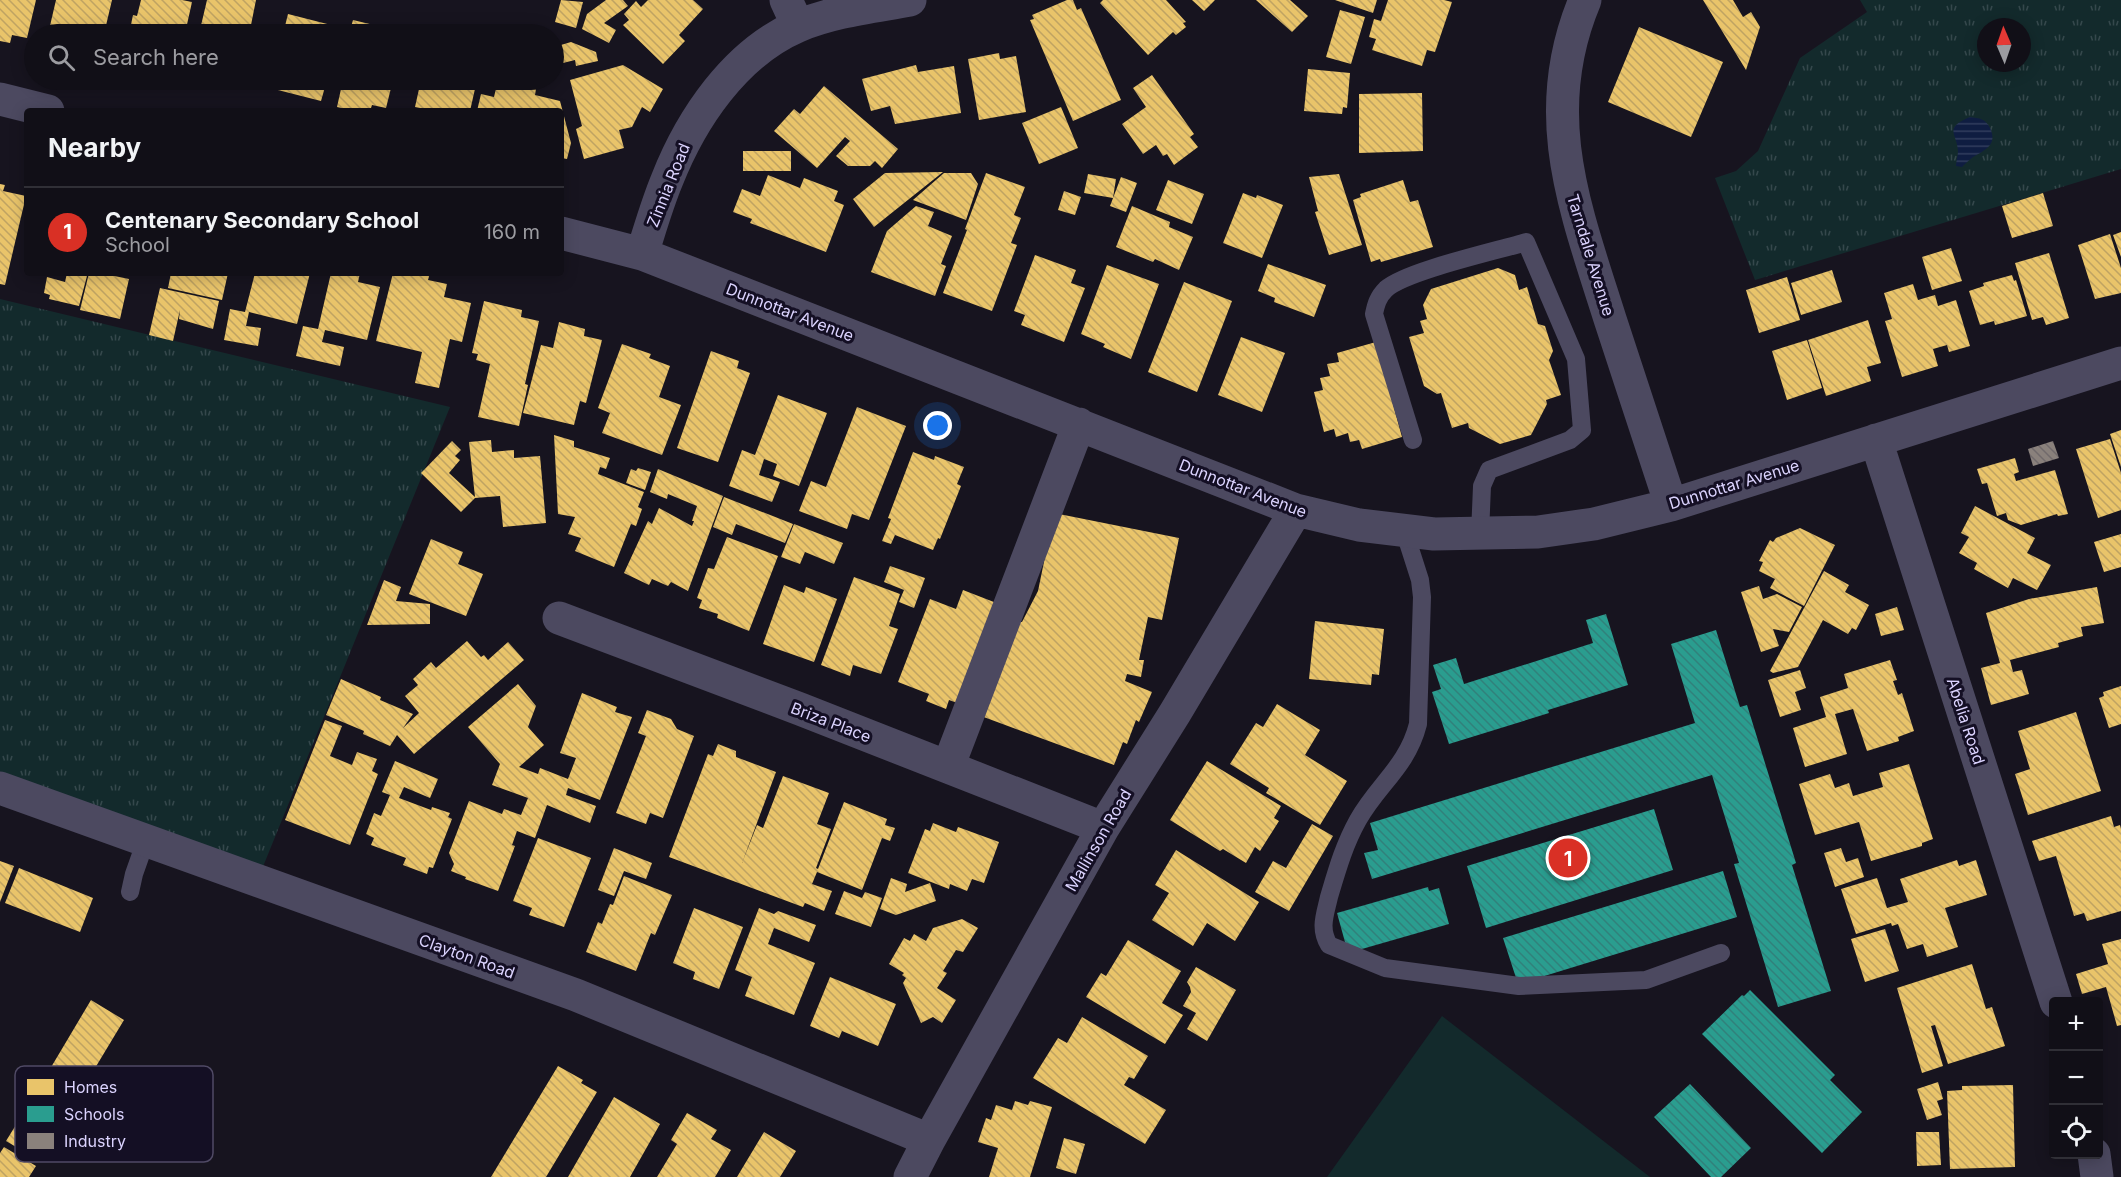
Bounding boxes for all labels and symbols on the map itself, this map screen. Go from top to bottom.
north arrow [1977,18,2031,72]
street label: Zinnia Road [642,140,694,230]
street label: Tarndale Avenue [1563,192,1619,318]
street label: Dunnottar Avenue [723,278,857,346]
your location [923,411,952,440]
street label: Dunnottar Avenue [1176,454,1310,522]
street label: Dunnottar Avenue [1666,455,1802,513]
street label: Abelia Road [1943,675,1989,767]
street label: Briza Place [788,698,874,746]
street label: Mallinson Road [1061,785,1135,895]
pin: 1 [1548,836,1588,880]
street label: Clayton Road [416,929,518,983]
legend [15,1066,213,1162]
text: Homes [64,1077,117,1097]
text: Schools [64,1104,124,1124]
text: Industry [64,1131,126,1151]

